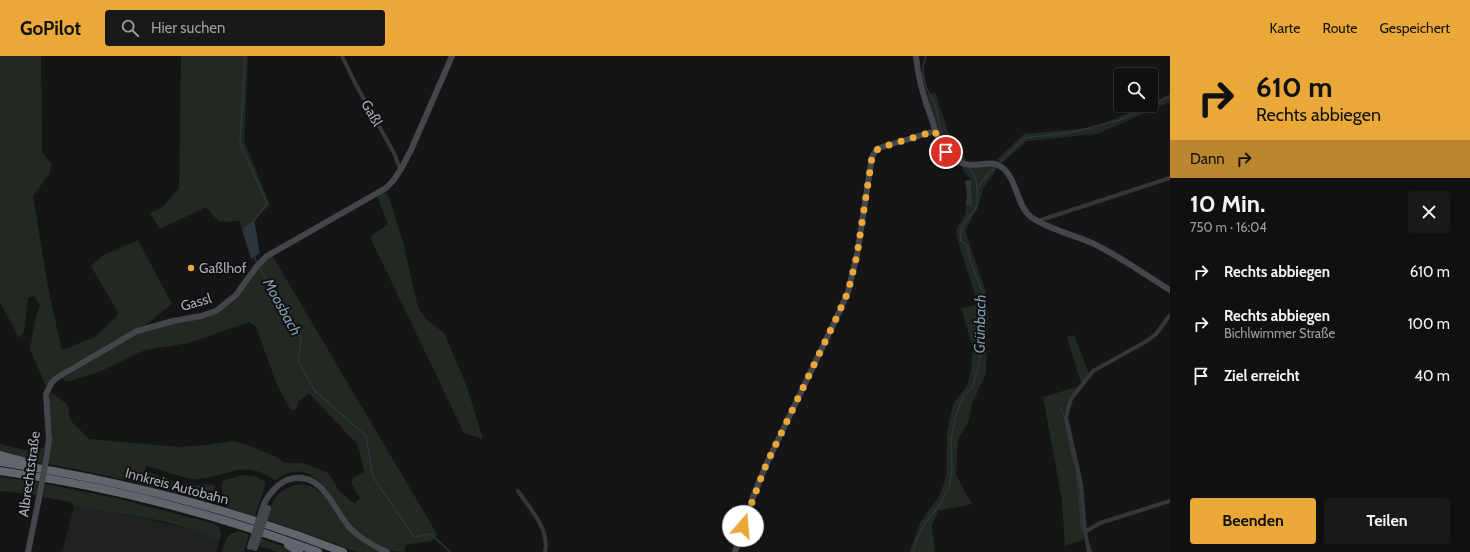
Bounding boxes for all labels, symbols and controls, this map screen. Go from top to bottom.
search box [105,10,385,46]
text: GoPilot [20,17,81,40]
icon: search [119,17,141,39]
text: Hier suchen [151,19,225,37]
text: Karte [1270,19,1300,37]
text: Route [1322,19,1358,37]
text: Gespeichert [1380,19,1450,37]
map controls [1114,68,1158,112]
button: search [1114,68,1158,112]
text: 610 m [1256,70,1332,104]
icon: right [1190,72,1242,124]
street label: Gaßl [357,97,387,130]
text: Rechts abbiegen [1256,104,1381,126]
pin [929,135,963,169]
icon: arrive [935,141,957,163]
icon: right [1233,148,1255,170]
text: Dann [1190,150,1225,168]
text: 10 Min. [1190,189,1265,218]
button: close [1408,191,1450,233]
text: 750 m · 16:04 [1190,219,1267,235]
place label: Gaßlhof [199,259,247,277]
icon: right [1190,261,1212,283]
marker: Gaßlhof [186,263,196,273]
text: Rechts abbiegen [1224,263,1330,281]
text: 610 m [1410,263,1450,281]
water label: Moosbach [259,275,305,338]
street label: Gassl [179,289,214,315]
water label: Grünbach [970,295,990,353]
text: Rechts abbiegen [1224,307,1330,325]
icon: right [1190,313,1212,335]
text: 100 m [1408,315,1450,333]
text: Bichlwimmer Straße [1224,325,1335,341]
icon: arrive [1190,365,1212,387]
text: Ziel erreicht [1224,367,1300,385]
text: 40 m [1414,367,1450,385]
street label: Albrechtstraße [14,430,44,518]
street label: Innkreis Autobahn [123,463,231,509]
button: Beenden [1190,498,1316,544]
button: Teilen [1324,498,1450,544]
position arrow [722,505,764,547]

